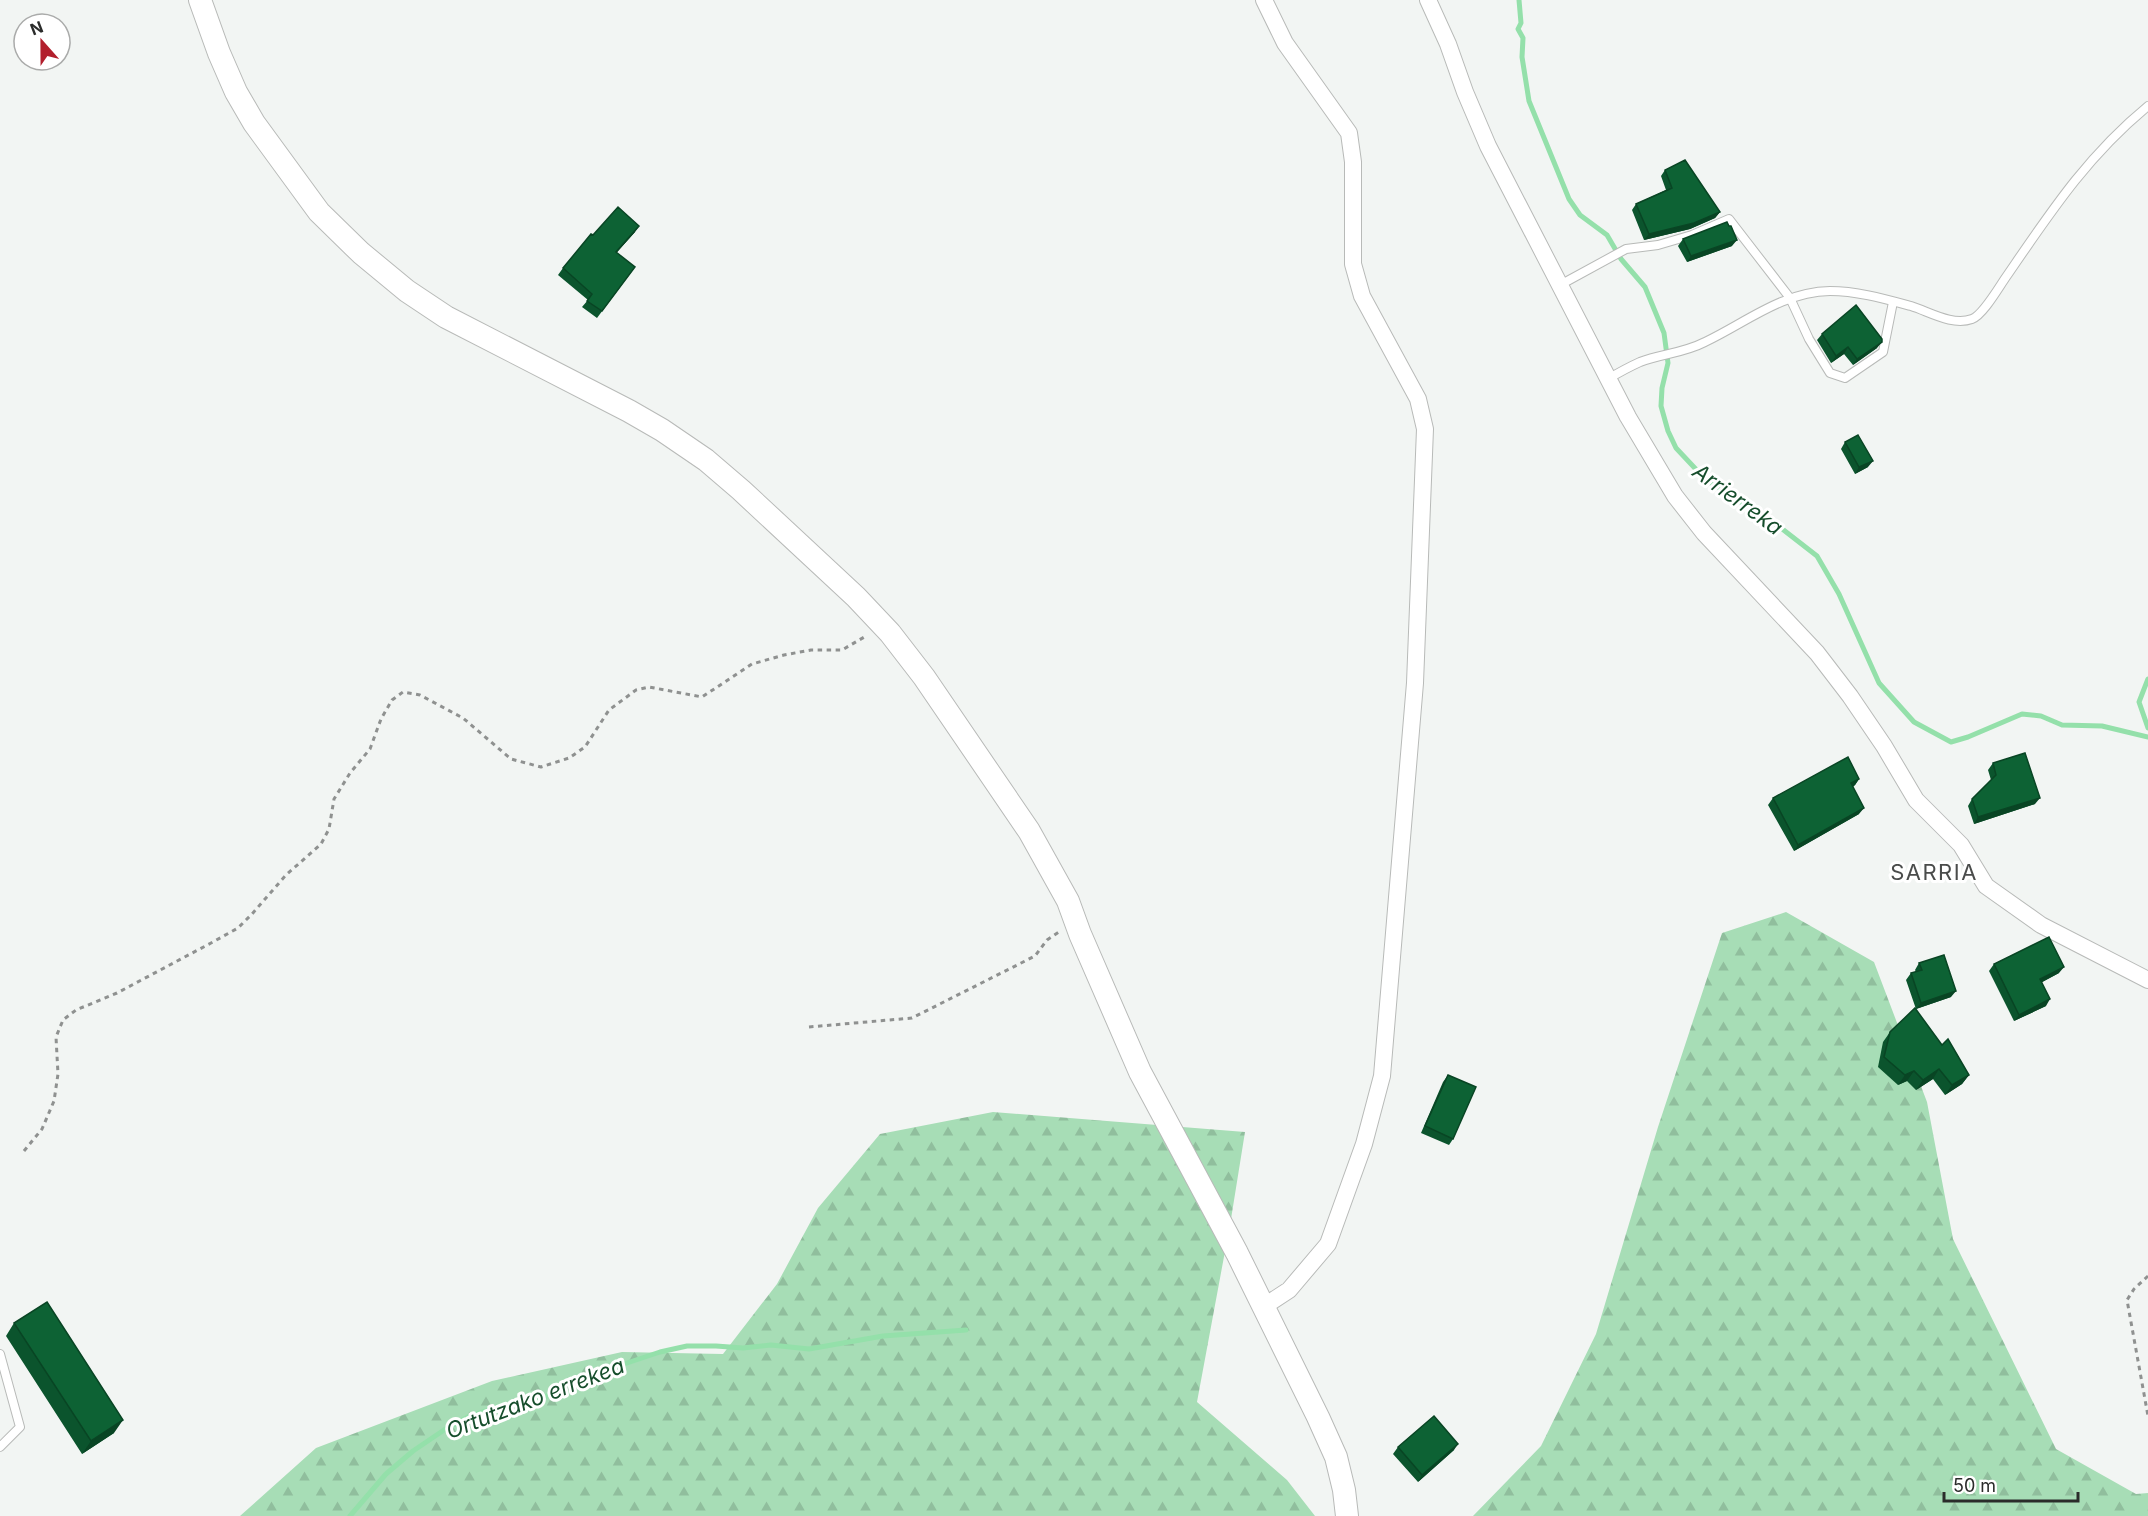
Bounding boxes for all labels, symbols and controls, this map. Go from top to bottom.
north arrow [12,12,72,72]
text: N [27,16,46,40]
water label: Arrierreka [1687,457,1788,540]
district label: SARRIA [1890,859,1978,885]
water label: Ortutzako errekea [442,1352,628,1444]
scale bar [1944,1465,2078,1503]
text: 50 m [1953,1475,1996,1496]

